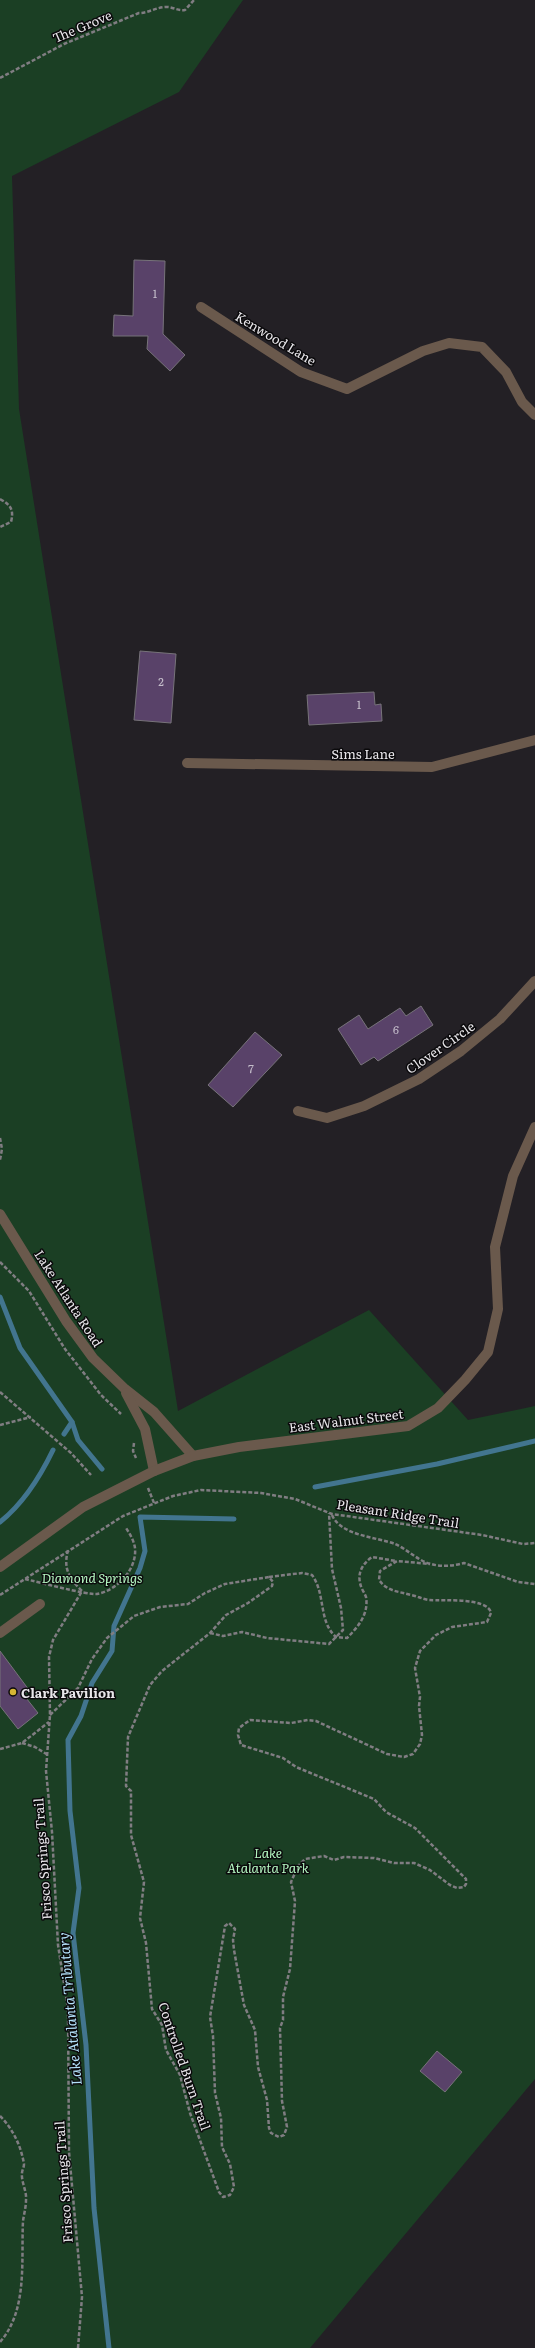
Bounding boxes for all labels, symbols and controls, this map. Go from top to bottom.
street label: The Grove [49,5,115,47]
house number: 1 [153,285,158,301]
street label: Kenwood Lane [232,306,320,370]
house number: 2 [158,673,164,689]
house number: 1 [357,696,362,712]
street label: Sims Lane [331,744,395,763]
street label: Clover Circle [402,1016,478,1078]
house number: 6 [393,1021,399,1037]
house number: 7 [248,1060,254,1076]
street label: Lake Atlanta Road [30,1246,108,1350]
street label: East Walnut Street [288,1403,405,1436]
street label: Pleasant Ridge Trail [335,1494,461,1532]
park label: Diamond Springs [41,1568,143,1587]
place label: Clark Pavilion [21,1683,115,1702]
marker: Clark Pavilion [8,1687,18,1697]
street label: Frisco Springs Trail [28,1797,56,1921]
park label: Lake Atalanta Park [227,1843,310,1877]
water label: Lake Atalanta Tributary [52,1932,86,2086]
street label: Controlled Burn Trail [154,1999,216,2133]
street label: Frisco Springs Trail [49,2120,77,2244]

